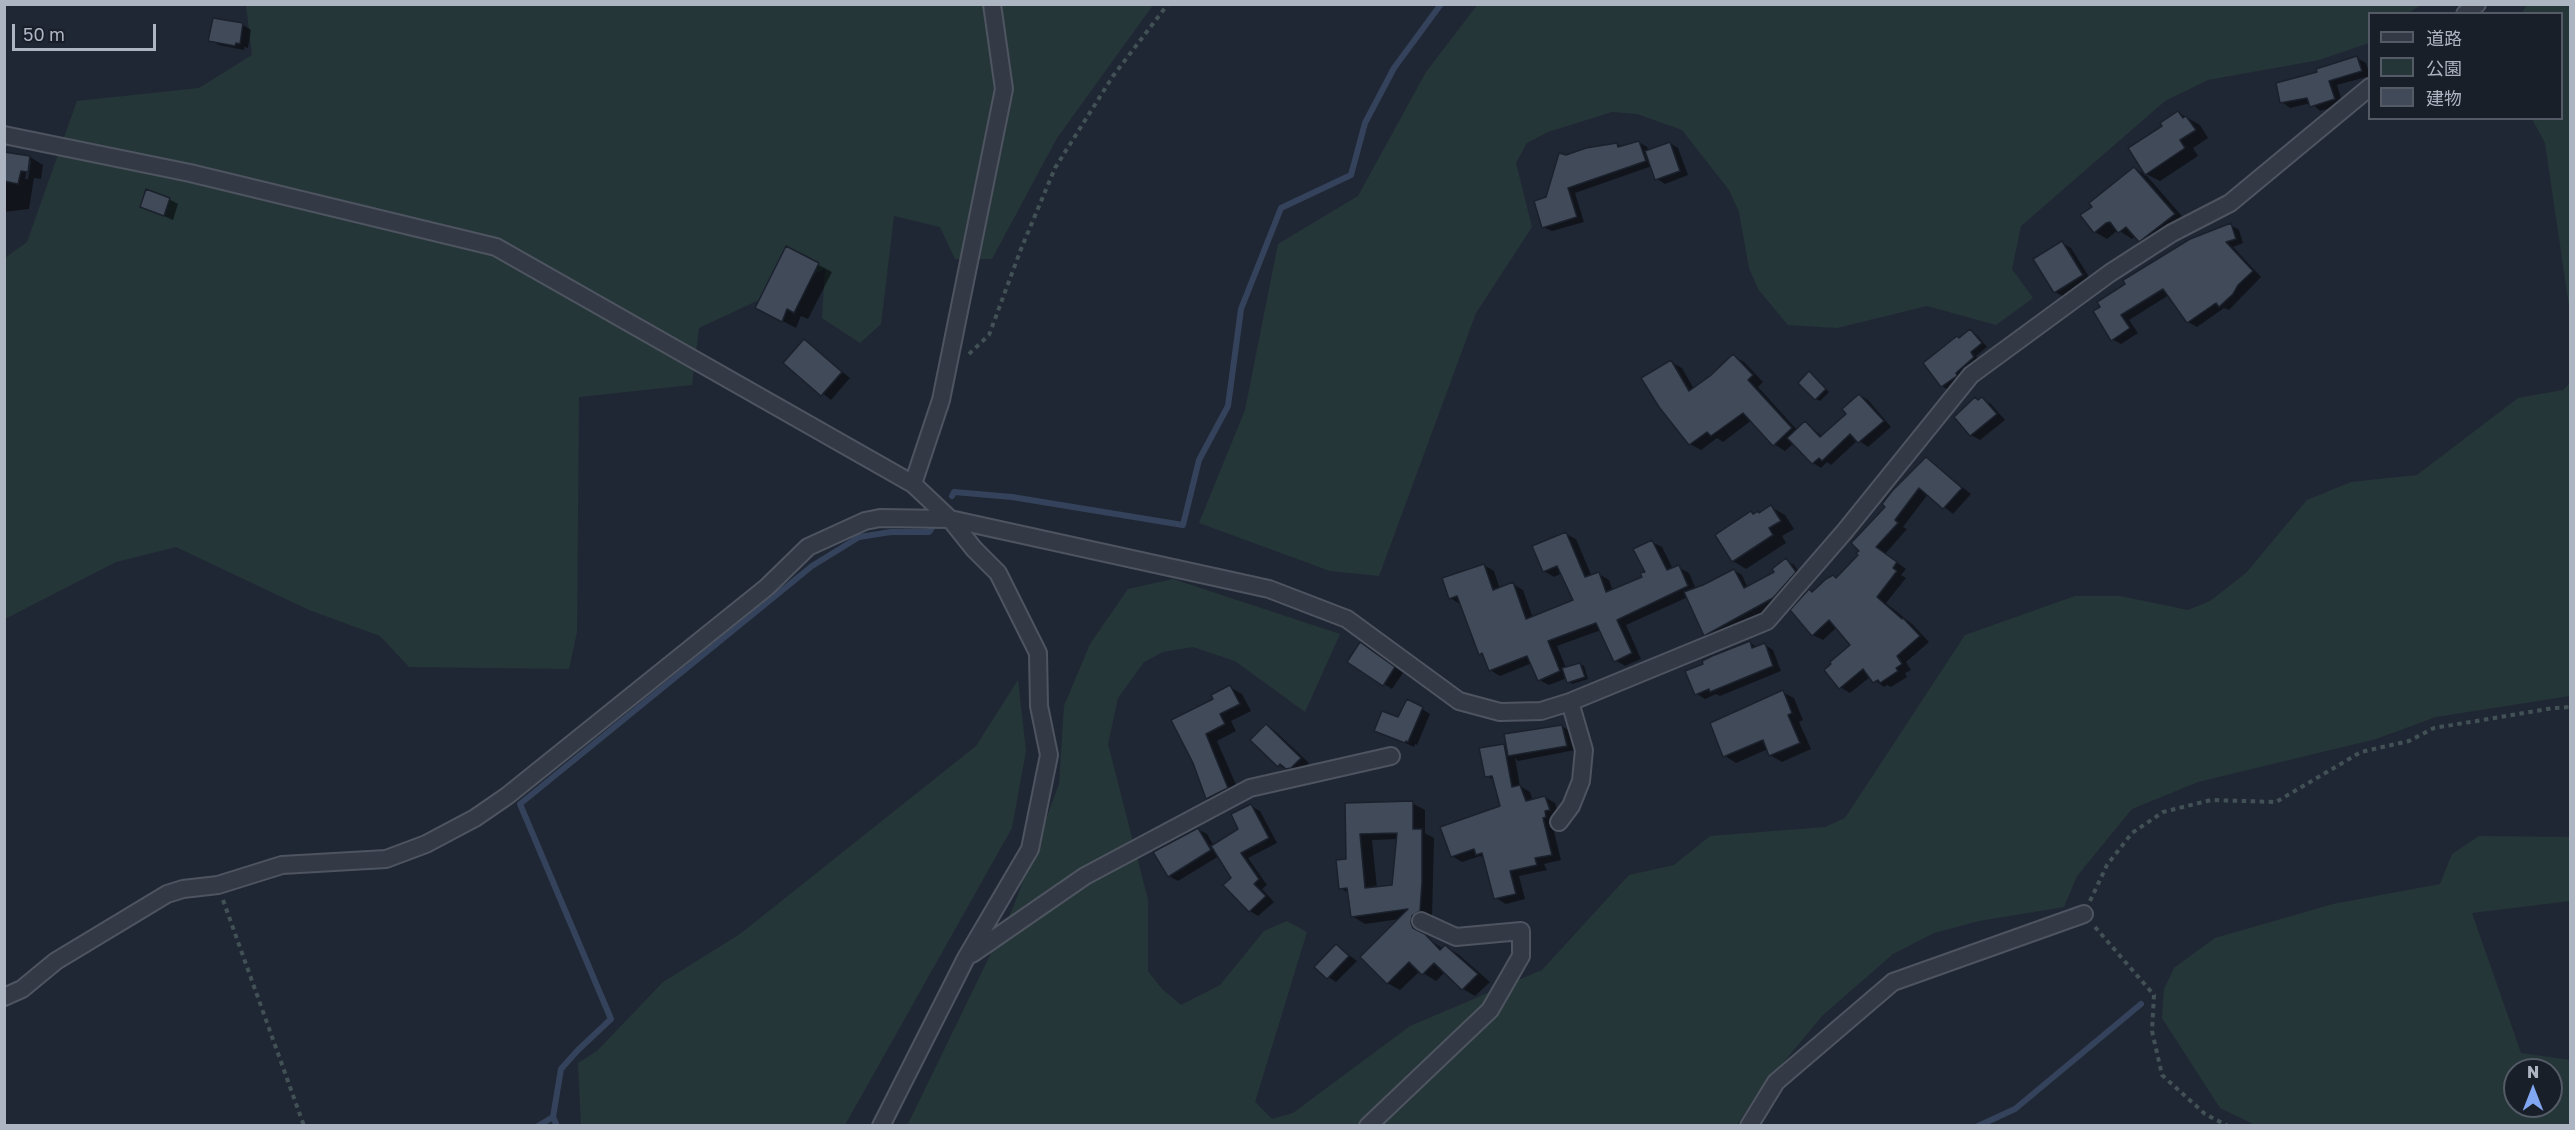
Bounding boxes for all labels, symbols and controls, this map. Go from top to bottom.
scale bar [15,12,159,50]
legend [2368,12,2563,120]
text: 50 m [23,23,65,45]
text: 道路 [2426,27,2462,49]
text: 公園 [2426,57,2462,79]
text: 建物 [2426,87,2462,109]
north arrow [2503,1058,2563,1118]
text: N [2527,1062,2539,1082]

